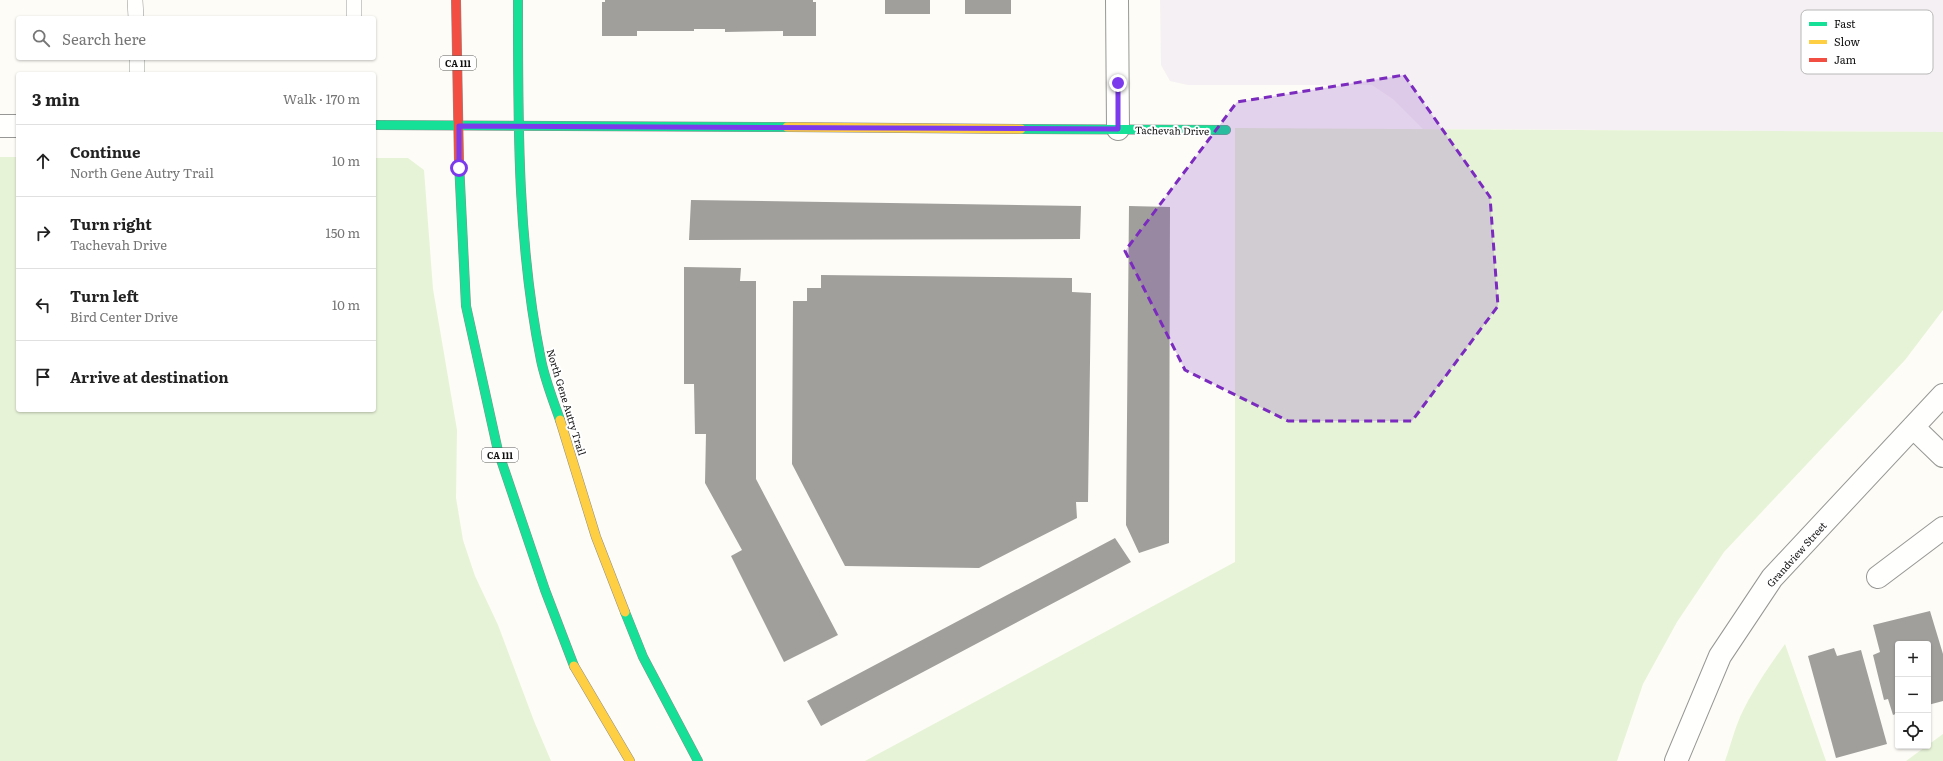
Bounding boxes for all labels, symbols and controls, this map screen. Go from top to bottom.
legend [1801,10,1933,74]
text: Fast [1834,15,1856,31]
search box [16,16,376,60]
icon: search [30,27,52,49]
text: Search here [62,27,146,50]
text: Slow [1834,33,1860,49]
text: Jam [1834,51,1857,67]
road number: CA 111 [440,56,476,70]
route end [1109,74,1127,92]
text: 3 min [32,86,80,111]
text: Walk · 170 m [283,89,360,108]
street label: Tachevah Drive [1135,122,1209,138]
text: Continue [70,140,140,163]
icon: ahead [32,150,54,172]
text: 10 m [332,151,360,170]
route start [450,159,468,177]
text: North Gene Autry Trail [70,163,214,182]
text: Turn right [70,212,152,235]
icon: right [32,222,54,244]
text: 150 m [325,223,360,242]
text: Tachevah Drive [70,235,167,254]
text: Turn left [70,284,139,307]
icon: left [32,294,54,316]
text: 10 m [332,295,360,314]
text: Bird Center Drive [70,307,178,326]
street label: North Gene Autry Trail [544,347,591,458]
text: Arrive at destination [70,365,229,388]
icon: arrive [32,366,54,388]
road number: CA 111 [482,448,518,462]
street label: Grandview Street [1763,518,1829,590]
map controls [1895,641,1931,749]
button: + [1895,641,1931,677]
button: − [1895,677,1931,713]
button: locate [1895,713,1931,749]

